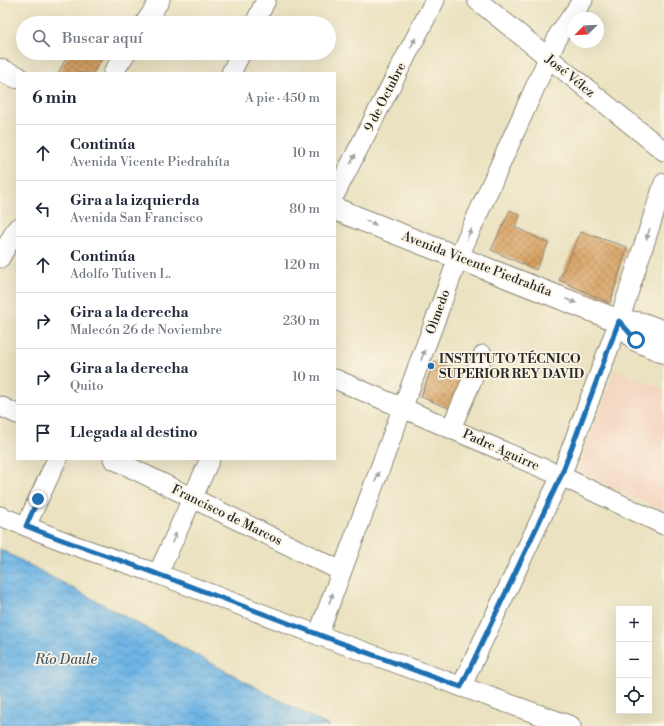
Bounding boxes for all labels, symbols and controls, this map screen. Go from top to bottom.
north arrow [568,12,604,48]
search box [16,16,336,60]
icon: search [30,27,52,49]
text: Buscar aquí [62,29,143,48]
one-way arrow [409,38,416,49]
street label: José Vélez [541,51,598,101]
street label: 9 de Octubre [361,59,409,134]
text: 6 min [32,87,77,109]
text: A pie · 450 m [245,90,320,106]
text: Continúa [70,135,135,154]
icon: ahead [32,142,54,164]
text: 10 m [292,145,320,161]
one-way arrow [350,153,356,165]
text: Avenida Vicente Piedrahíta [70,154,230,170]
text: Gira a la izquierda [70,191,200,210]
icon: left [32,198,54,220]
text: 80 m [289,201,320,217]
text: Avenida San Francisco [70,210,203,226]
one-way arrow [366,220,378,226]
street label: Avenida Vicente Piedrahíta [399,228,555,300]
one-way arrow [466,228,472,239]
one-way arrow [644,228,650,240]
text: Continúa [70,247,135,266]
icon: ahead [32,254,54,276]
text: 120 m [284,257,320,273]
text: Adolfo Tutiven L. [70,266,171,282]
street label: Olmedo [423,287,453,337]
one-way arrow [565,299,577,305]
text: Gira a la derecha [70,303,189,322]
icon: right [32,310,54,332]
text: 230 m [283,313,320,329]
text: Malecón 26 de Noviembre [70,322,222,338]
route start [627,331,645,349]
one-way arrow [420,349,426,361]
place label: INSTITUTO TÉCNICO SUPERIOR REY DAVID [439,350,584,382]
text: Gira a la derecha [70,359,189,378]
marker: INSTITUTO TÉCNICO SUPERIOR REY DAVID [426,361,436,371]
icon: right [32,366,54,388]
text: 10 m [292,369,320,385]
text: Quito [70,378,103,394]
icon: arrive [32,422,54,444]
text: Llegada al destino [70,423,198,442]
street label: Padre Aguirre [460,426,542,474]
one-way arrow [374,470,380,482]
street label: Francisco de Marcos [169,481,285,549]
route end [29,490,47,508]
one-way arrow [171,532,177,544]
one-way arrow [329,592,335,604]
map controls [616,606,652,714]
button: + [616,606,652,642]
button: − [616,642,652,678]
water label: Río Daule [34,651,97,669]
button: locate [616,678,652,714]

